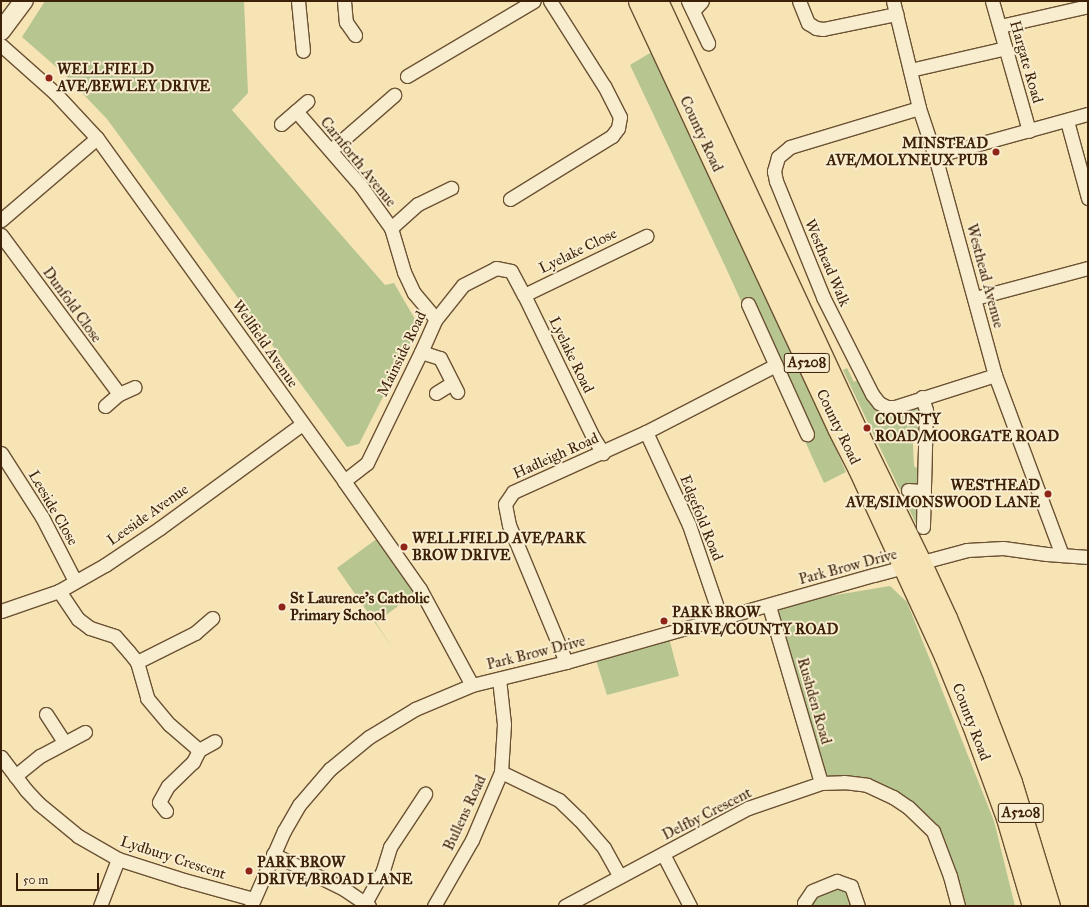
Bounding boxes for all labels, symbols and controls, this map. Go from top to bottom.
street label: Hargate Road [1006,19,1046,105]
place label: WELLFIELD AVE/BEWLEY DRIVE [57,60,210,95]
marker: WELLFIELD AVE/BEWLEY DRIVE [44,73,54,83]
street label: County Road [676,93,726,175]
street label: Carnforth Avenue [316,113,400,211]
place label: MINSTEAD AVE/MOLYNEUX PUB [826,134,988,169]
marker: MINSTEAD AVE/MOLYNEUX PUB [991,147,1001,157]
street label: Westhead Walk [801,217,853,309]
street label: Westhead Avenue [962,222,1008,330]
street label: Lyelake Close [536,224,620,278]
street label: Dunfold Close [39,264,105,346]
street label: Wellfield Avenue [228,297,302,391]
street label: Mainside Road [374,308,430,400]
street label: Lyelake Road [545,314,597,396]
road number: A5208 [783,351,831,375]
street label: County Road [812,386,864,468]
place label: COUNTY ROAD/MOORGATE ROAD [875,410,1059,445]
marker: COUNTY ROAD/MOORGATE ROAD [862,423,872,433]
street label: Hadleigh Road [510,429,602,483]
street label: Leeside Close [24,467,82,549]
street label: Edgefold Road [676,473,726,563]
place label: WESTHEAD AVE/SIMONSWOOD LANE [846,476,1040,511]
street label: Leeside Avenue [104,480,192,550]
marker: WESTHEAD AVE/SIMONSWOOD LANE [1043,489,1053,499]
place label: WELLFIELD AVE/PARK BROW DRIVE [412,529,586,564]
marker: WELLFIELD AVE/PARK BROW DRIVE [399,542,409,552]
street label: Park Brow Drive [797,545,899,589]
place label: St Laurence's Catholic Primary School [290,589,430,624]
marker: St Laurence's Catholic Primary School [277,602,287,612]
place label: PARK BROW DRIVE/COUNTY ROAD [672,603,838,638]
marker: PARK BROW DRIVE/COUNTY ROAD [659,616,669,626]
street label: Park Brow Drive [485,632,587,674]
street label: Rushden Road [793,656,835,746]
street label: County Road [948,681,994,763]
street label: Bullens Road [440,772,490,854]
street label: Delfby Crescent [659,784,755,844]
road number: A5208 [997,801,1045,825]
street label: Lydbury Crescent [118,832,228,884]
place label: PARK BROW DRIVE/BROAD LANE [257,853,412,888]
scale bar [18,865,101,891]
marker: PARK BROW DRIVE/BROAD LANE [244,866,254,876]
text: 50 m [23,873,48,887]

